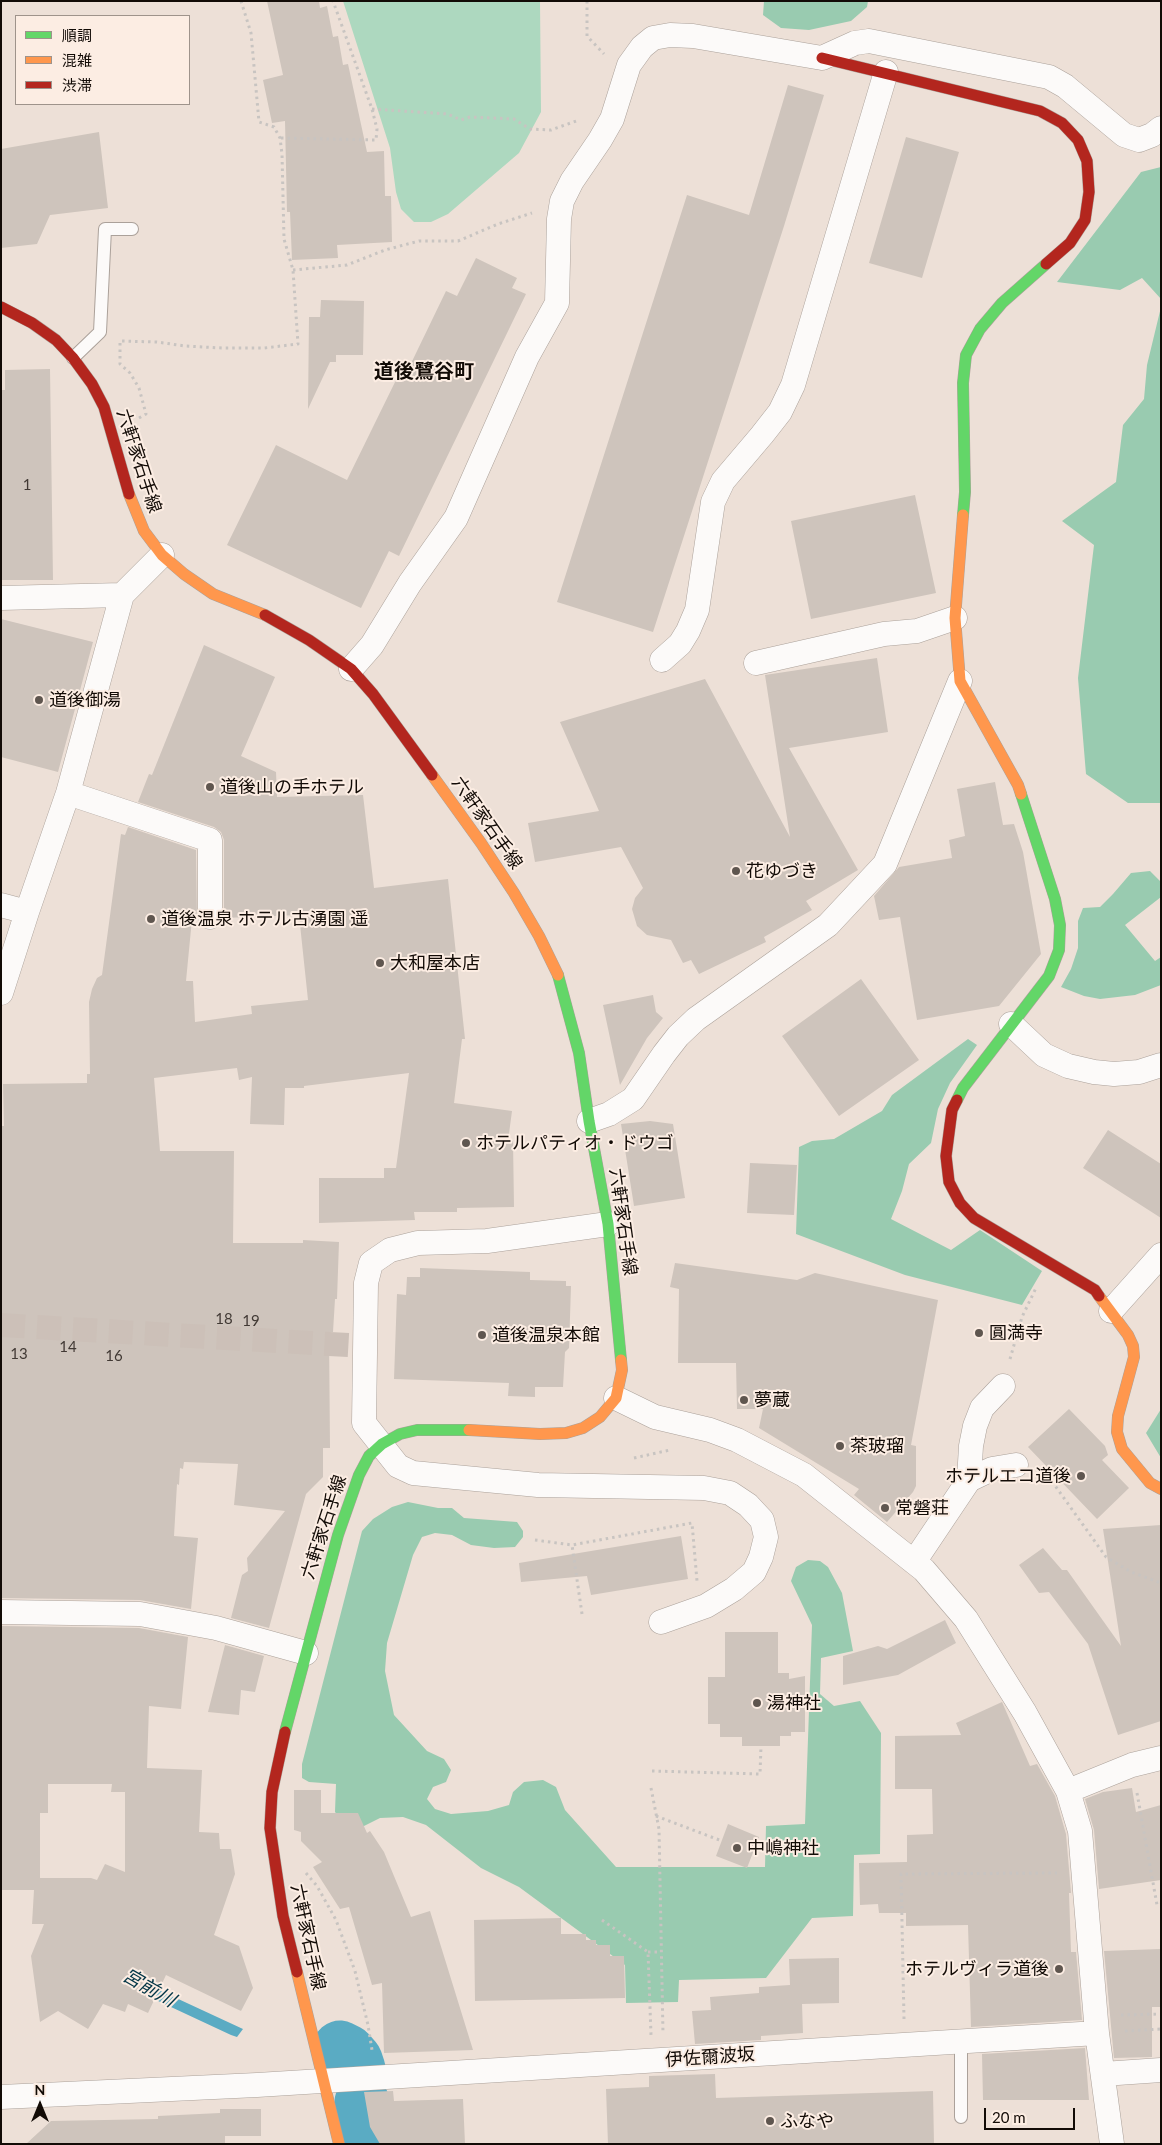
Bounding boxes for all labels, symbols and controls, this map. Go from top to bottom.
legend [15,15,190,105]
text: 順調 [62,26,92,44]
text: 混雑 [62,51,92,69]
text: 渋滞 [62,76,92,94]
district label: 道後鷺谷町 [374,360,474,384]
street label: 六軒家石手線 [112,406,166,516]
house number: 1 [23,476,31,494]
place label: 道後御湯 [49,689,121,711]
marker: 道後御湯 [33,694,45,706]
street label: 六軒家石手線 [447,773,527,873]
place label: 道後山の手ホテル [220,776,364,798]
marker: 道後山の手ホテル [204,781,216,793]
place label: 花ゆづき [746,860,818,882]
marker: 花ゆづき [730,865,742,877]
place label: 道後温泉 ホテル古湧園 遥 [161,908,368,930]
marker: 道後温泉 ホテル古湧園 遥 [145,913,157,925]
place label: 大和屋本店 [390,952,480,974]
marker: 大和屋本店 [374,957,386,969]
place label: ホテルパティオ・ドウゴ [476,1132,674,1154]
marker: ホテルパティオ・ドウゴ [460,1137,472,1149]
street label: 六軒家石手線 [605,1167,641,1277]
house number: 18 [215,1310,233,1328]
house number: 19 [242,1312,260,1330]
place label: 圓満寺 [989,1322,1043,1344]
place label: 道後温泉本館 [492,1324,600,1346]
marker: 圓満寺 [973,1327,985,1339]
marker: 道後温泉本館 [476,1329,488,1341]
house number: 14 [59,1338,77,1356]
house number: 13 [10,1345,28,1363]
house number: 16 [105,1347,123,1365]
place label: 夢蔵 [754,1389,790,1411]
marker: 夢蔵 [738,1394,750,1406]
place label: 茶玻瑠 [850,1435,904,1457]
marker: 茶玻瑠 [834,1440,846,1452]
place label: ホテルエコ道後 [945,1465,1071,1487]
marker: ホテルエコ道後 [1075,1470,1087,1482]
street label: 六軒家石手線 [297,1472,351,1582]
place label: 常磐荘 [895,1497,949,1519]
marker: 常磐荘 [879,1502,891,1514]
place label: 湯神社 [767,1692,821,1714]
marker: 湯神社 [751,1697,763,1709]
place label: 中嶋神社 [747,1837,819,1859]
marker: 中嶋神社 [731,1842,743,1854]
street label: 六軒家石手線 [286,1882,330,1992]
place label: ホテルヴィラ道後 [905,1958,1049,1980]
marker: ホテルヴィラ道後 [1053,1963,1065,1975]
water label: 宮前川 [119,1964,179,2012]
street label: 伊佐爾波坂 [664,2043,756,2071]
north arrow [15,2080,65,2130]
text: N [35,2081,45,2098]
scale bar [987,2098,1078,2130]
text: 20 m [992,2108,1026,2126]
place label: ふなや [780,2110,834,2132]
marker: ふなや [764,2115,776,2127]

